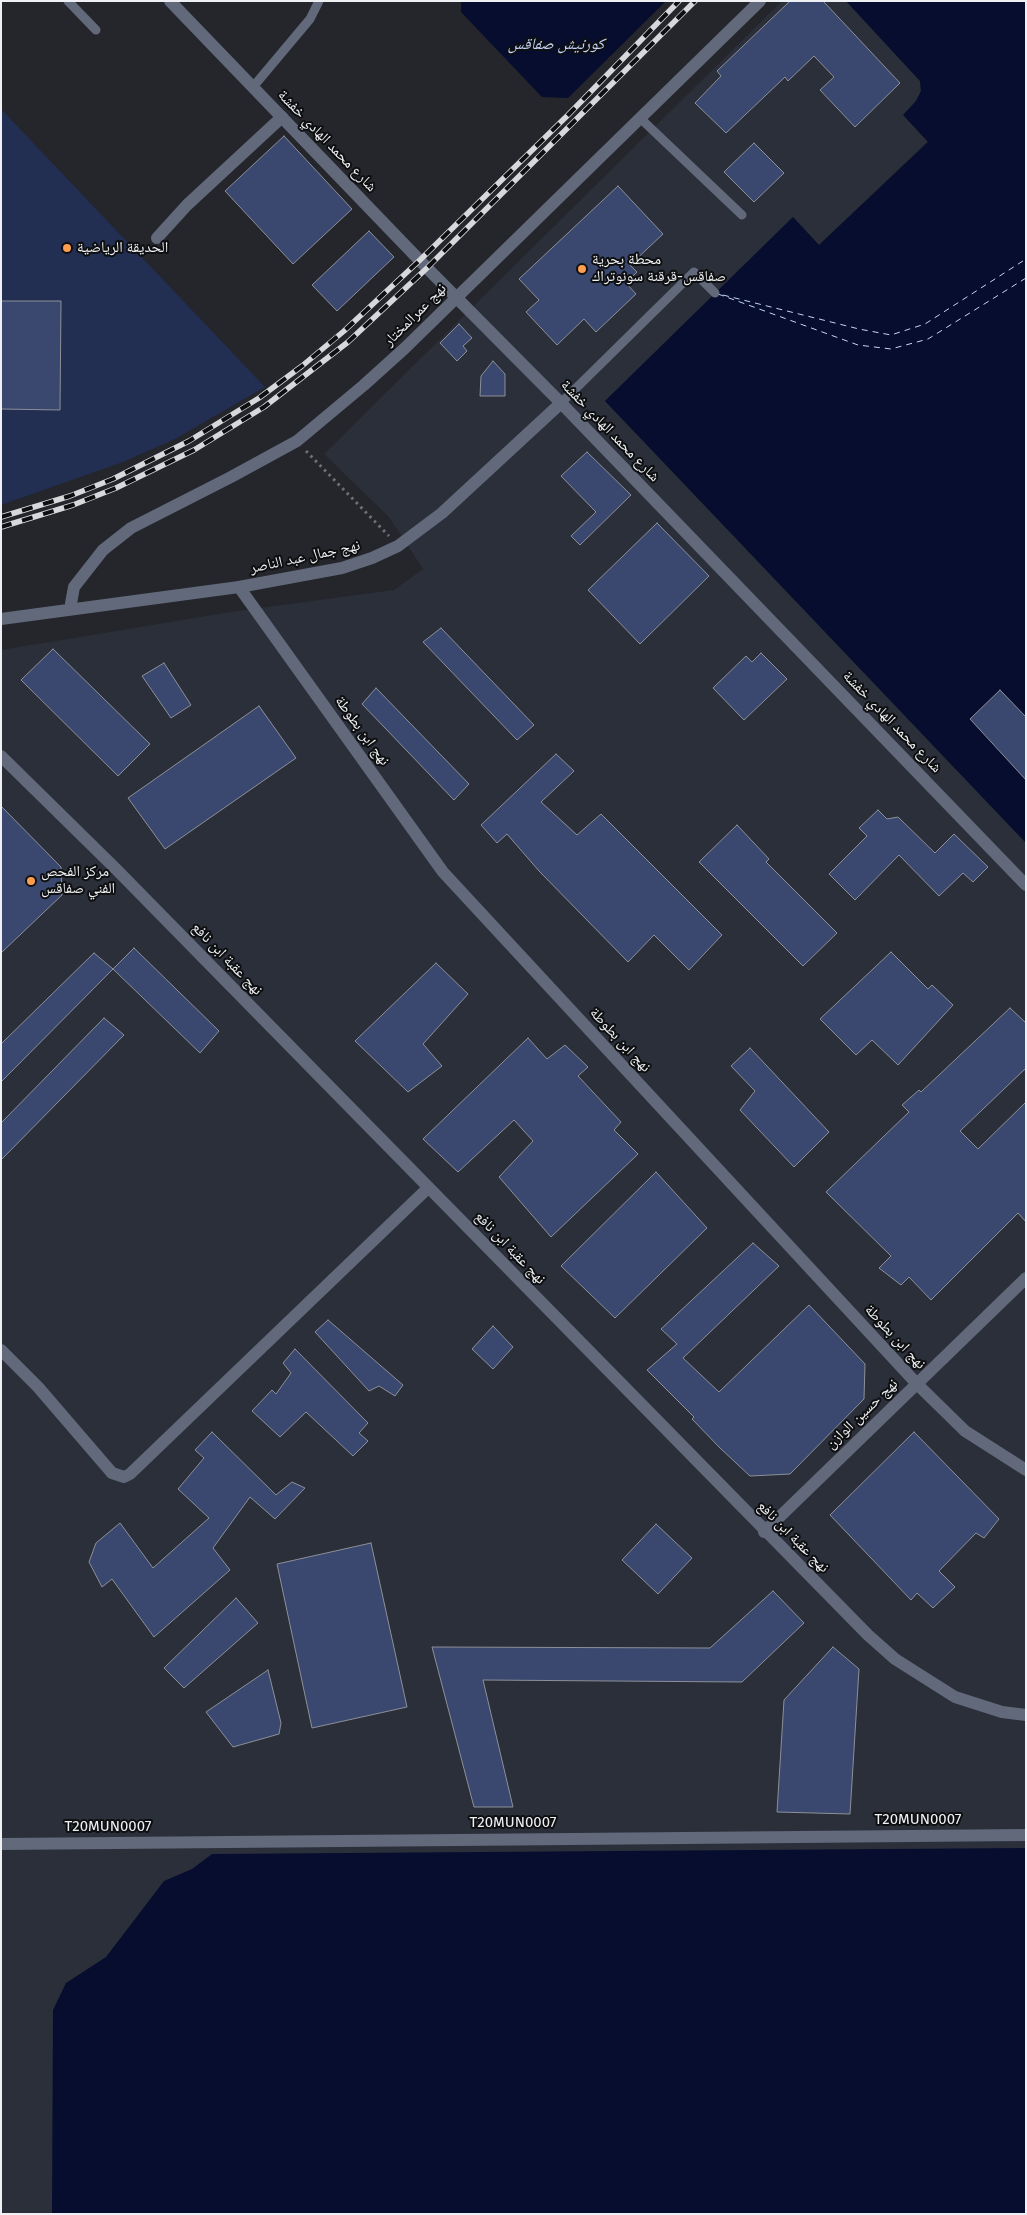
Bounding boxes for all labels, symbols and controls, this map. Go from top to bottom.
water label: كورنيش صفاقس [508,35,604,55]
street label: شارع محمد الهادي خفشة [274,86,380,196]
place label: الحديقة الرياضية [77,239,168,257]
marker: الحديقة الرياضية [61,242,73,254]
place label: محطة بحرية صفاقس-قرقنة سونوتراك [592,251,726,286]
marker: محطة بحرية صفاقس-قرقنة سونوتراك [576,263,588,275]
street label: نهج عمرالمختار [380,280,450,350]
street label: شارع محمد الهادي خفشة [557,376,663,486]
street label: نهج جمال عبد الناصر [248,537,362,577]
street label: شارع محمد الهادي خفشة [839,667,945,777]
street label: نهج ابن بطوطة [331,693,393,769]
place label: مركز الفحص الفني صفاقس [41,863,115,898]
marker: مركز الفحص الفني صفاقس [25,875,37,887]
street label: نهج عقبة ابن نافع [188,919,266,999]
street label: نهج ابن بطوطة [586,1004,654,1076]
street label: نهج عقبة ابن نافع [471,1208,549,1288]
street label: نهج ابن بطوطة [861,1301,929,1373]
street label: نهج حسين الوازن [822,1375,902,1453]
street label: نهج عقبة ابن نافع [753,1497,833,1577]
street label: T20MUN0007 [875,1811,961,1829]
street label: T20MUN0007 [470,1814,556,1832]
street label: T20MUN0007 [65,1818,151,1836]

